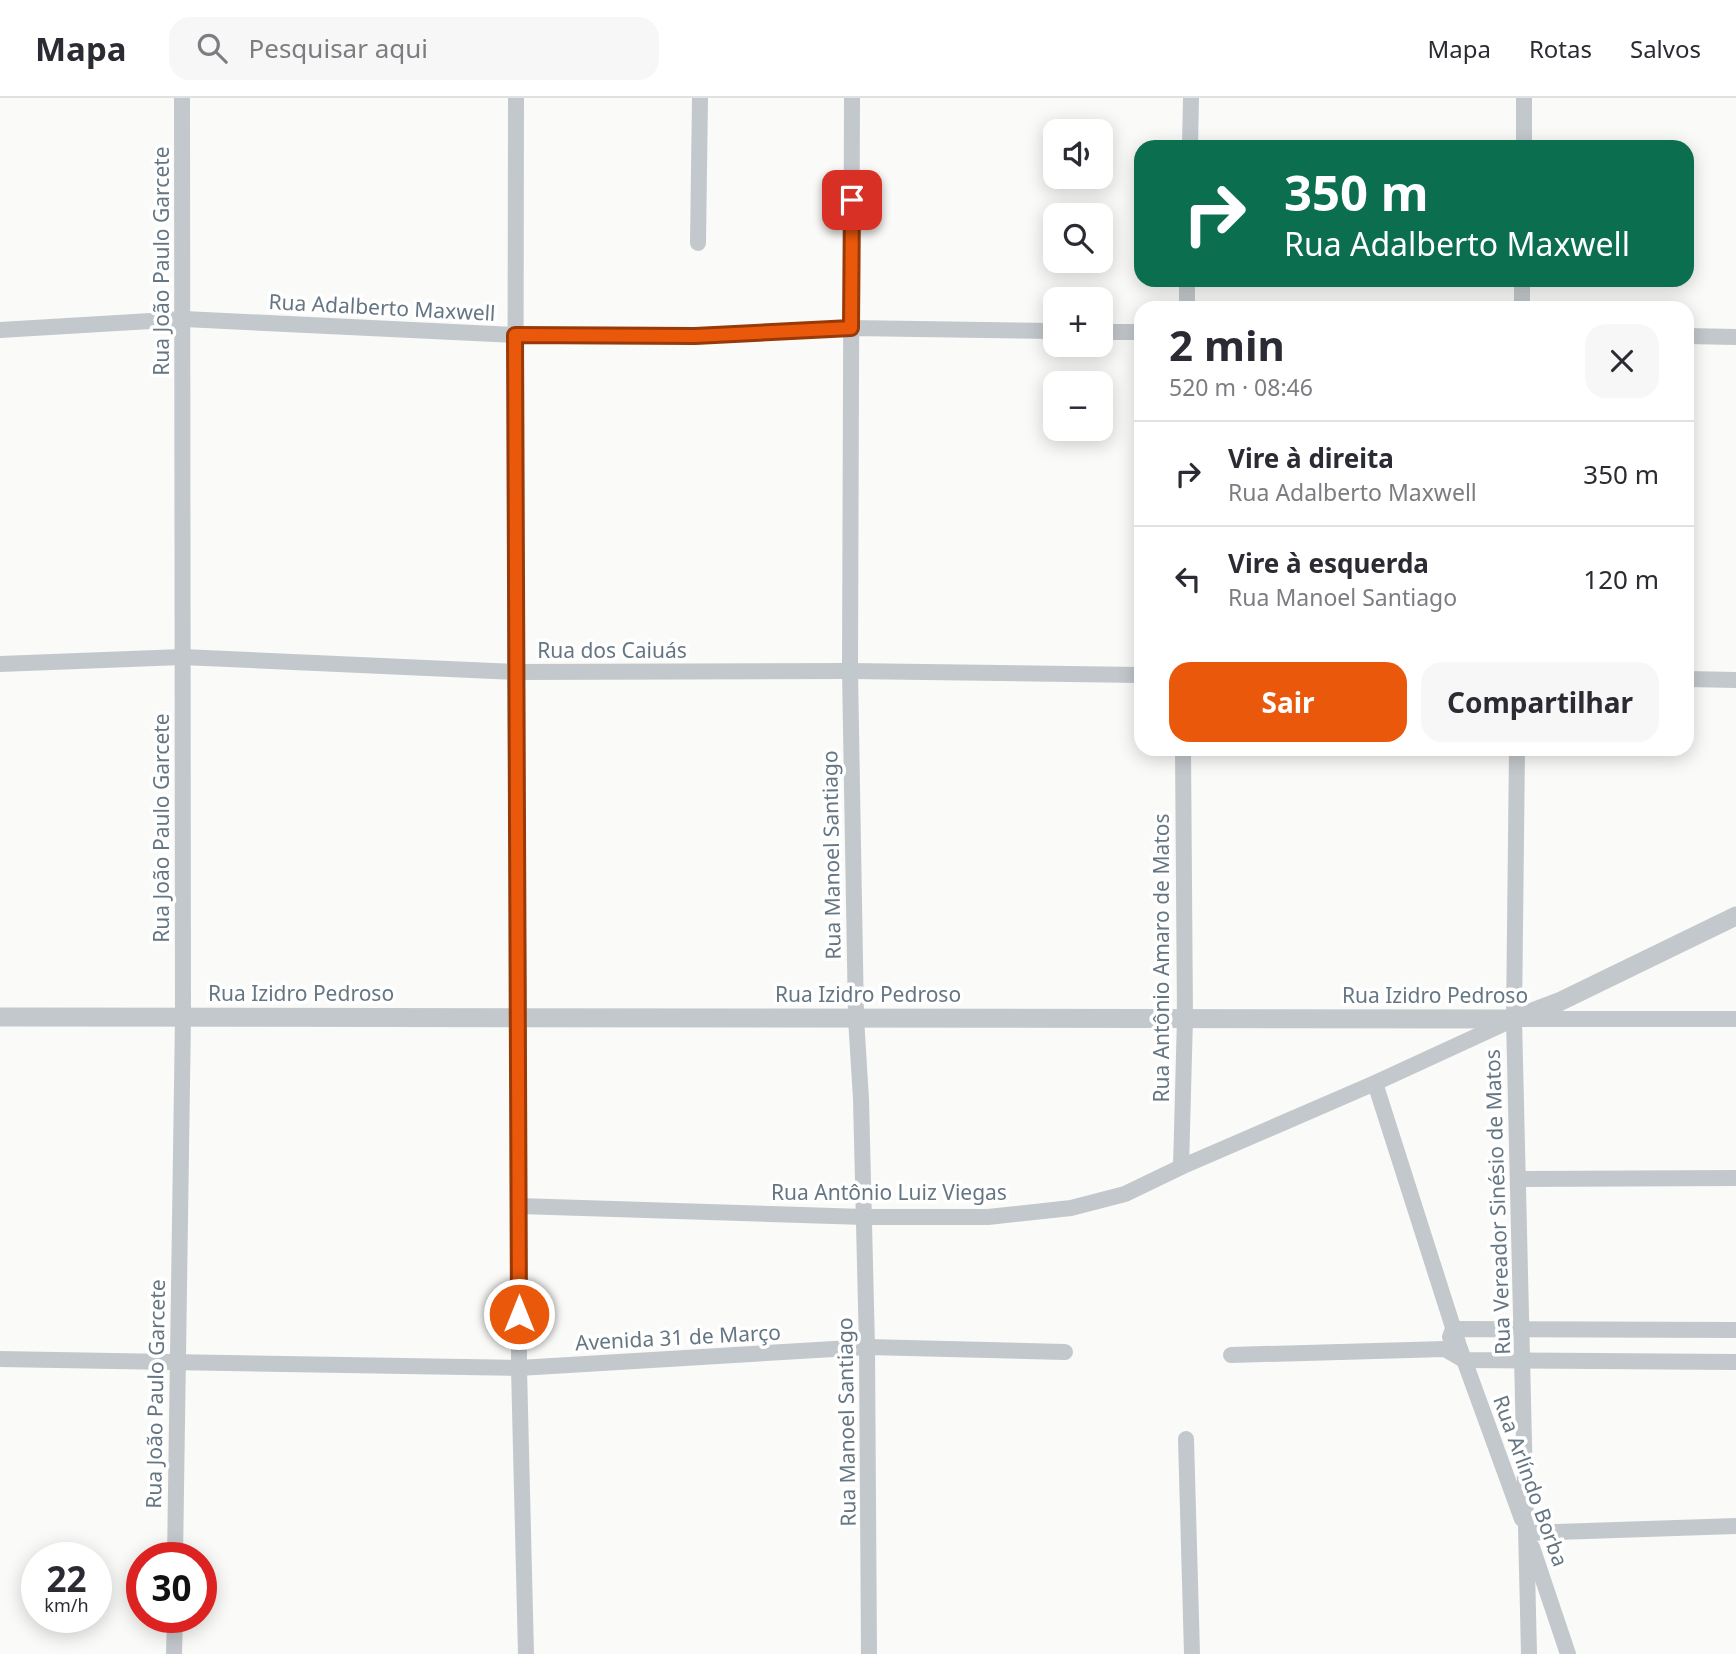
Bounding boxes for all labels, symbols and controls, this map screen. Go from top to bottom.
search box [169,17,659,80]
text: Mapa [35,26,127,71]
icon: search [193,29,231,67]
text: Pesquisar aqui [249,30,428,66]
text: Mapa [1427,32,1491,65]
text: Rotas [1529,32,1592,65]
text: Salvos [1630,32,1701,65]
map controls [1043,119,1113,441]
button: sound [1043,119,1113,189]
street label: Rua João Paulo Garcete [147,146,175,376]
text: 350 m [1284,159,1429,225]
icon: right [1169,168,1260,259]
pin [822,170,882,230]
icon: arrive [833,181,871,219]
button: search [1043,203,1113,273]
text: Rua Adalberto Maxwell [1284,222,1630,265]
street label: Rua Adalberto Maxwell [268,287,496,327]
button: + [1043,287,1113,357]
text: 2 min [1169,316,1285,373]
button: close [1585,324,1659,398]
button: − [1043,371,1113,441]
text: 520 m · 08:46 [1169,371,1313,403]
text: Vire à direita [1228,440,1394,476]
icon: right [1169,455,1207,493]
text: 350 m [1583,456,1659,492]
text: Rua Adalberto Maxwell [1228,476,1477,508]
text: Vire à esquerda [1228,545,1429,581]
icon: left [1169,560,1207,598]
text: 120 m [1583,561,1659,597]
text: Rua Manoel Santiago [1228,581,1457,613]
street label: Rua dos Caiuás [537,636,687,664]
button: Sair [1169,662,1407,742]
button: Compartilhar [1421,662,1659,742]
street label: Rua João Paulo Garcete [147,713,175,943]
street label: Rua Manoel Santiago [815,750,847,960]
street label: Rua Antônio Amaro de Matos [1147,813,1175,1103]
street label: Rua Izidro Pedroso [208,979,394,1007]
street label: Rua Izidro Pedroso [775,980,961,1008]
street label: Rua Izidro Pedroso [1342,981,1528,1009]
street label: Rua Vereador Sinésio de Matos [1478,1049,1516,1355]
street label: Rua Antônio Luiz Viegas [771,1178,1007,1206]
position arrow [482,1277,556,1351]
street label: Rua João Paulo Garcete [139,1279,171,1509]
street label: Rua Manoel Santiago [830,1317,862,1527]
street label: Avenida 31 de Março [574,1318,782,1356]
street label: Rua Arlíndo Borba [1487,1391,1575,1570]
speed limit sign: 30 [126,1542,217,1633]
text: 22 [46,1555,87,1602]
text: km/h [44,1593,89,1617]

